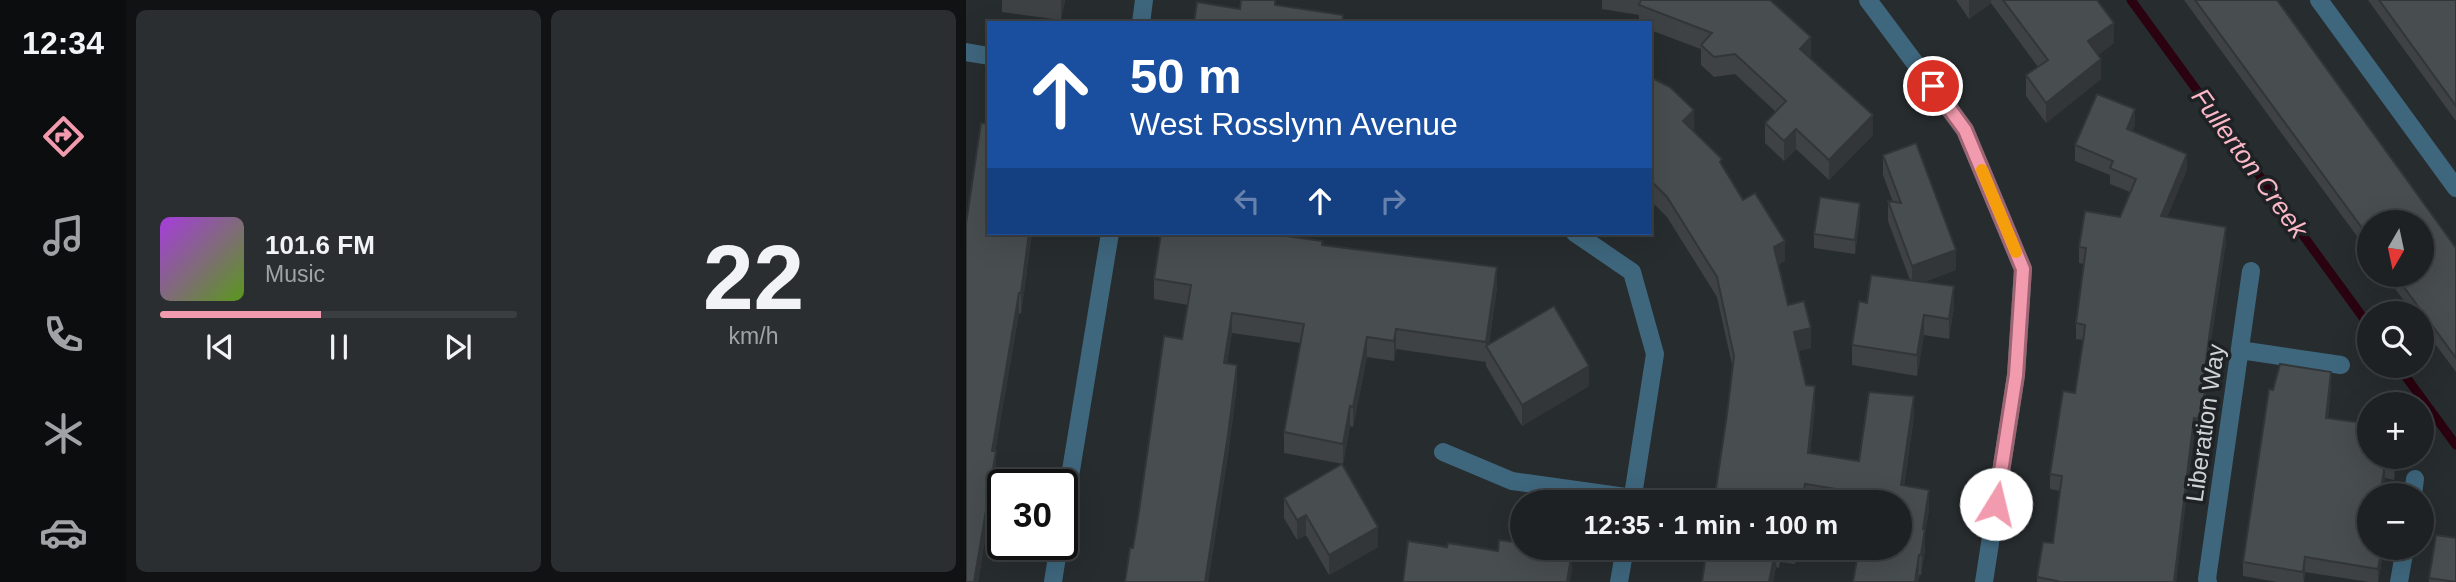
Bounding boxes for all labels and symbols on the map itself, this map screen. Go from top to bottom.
pin [1903,56,1963,116]
water label: Fullerton Creek [2186,82,2316,245]
north arrow [2357,210,2434,287]
street label: Liberation Way [2181,342,2229,504]
position arrow [1959,467,2033,541]
speed limit sign: 30 [987,469,1078,560]

